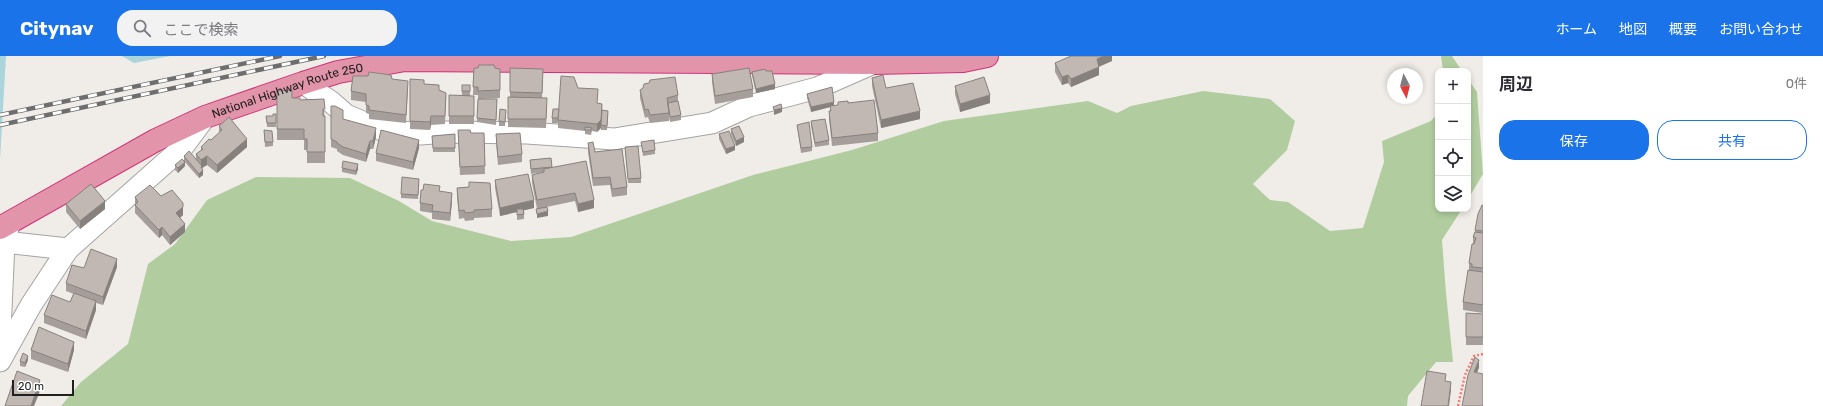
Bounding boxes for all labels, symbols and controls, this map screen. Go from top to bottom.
search box [117,10,397,46]
text: Citynav [20,17,93,40]
icon: search [131,17,153,39]
text: ここで検索 [163,21,238,39]
text: ホーム [1555,21,1597,38]
text: 地図 [1619,21,1647,38]
text: 概要 [1669,21,1697,38]
text: お問い合わせ [1719,21,1803,38]
street label: National Highway Route 250 [210,61,364,121]
north arrow [1387,68,1423,104]
map controls [1435,68,1471,212]
button: + [1435,68,1471,104]
text: 周辺 [1499,74,1533,94]
text: 0件 [1786,76,1807,91]
button: − [1435,104,1471,140]
button: 保存 [1499,120,1649,160]
button: 共有 [1657,120,1807,160]
button: locate [1435,140,1471,176]
button: layers [1435,176,1471,212]
scale bar [12,378,74,397]
text: 20 m [18,380,44,393]

